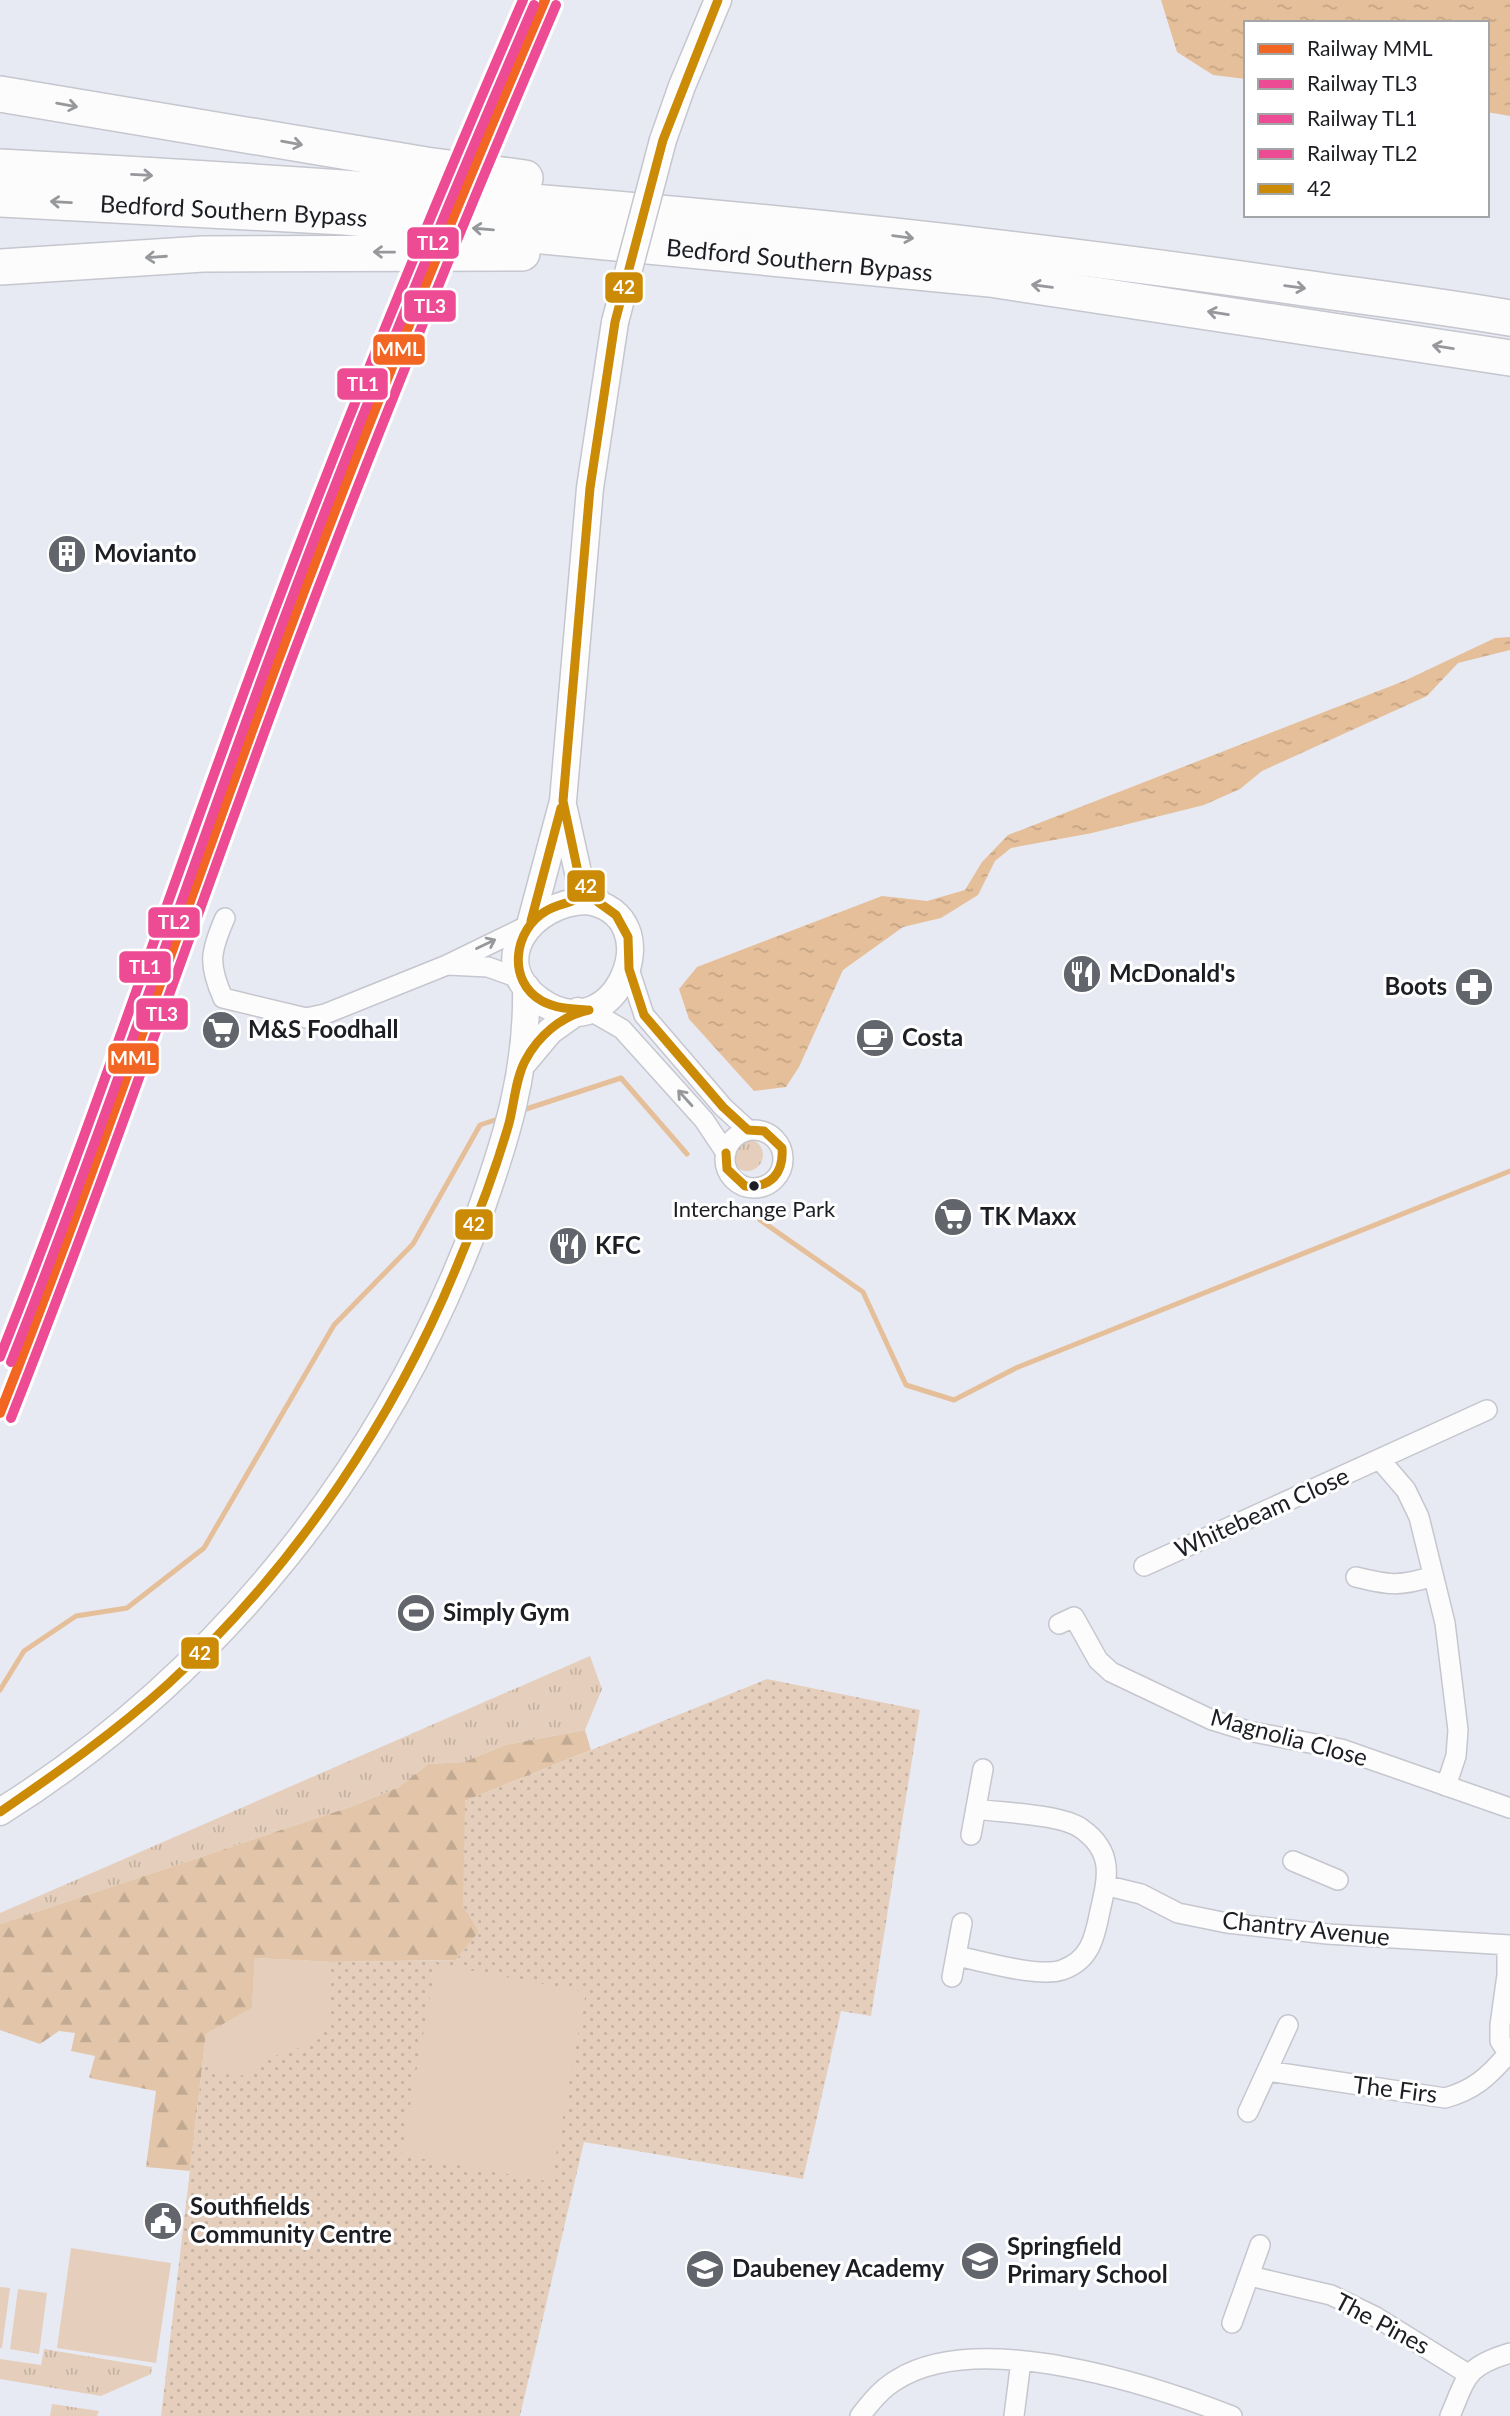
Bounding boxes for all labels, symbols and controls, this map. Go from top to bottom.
legend [1244,21,1489,217]
text: Railway MML [1307,35,1433,60]
text: Railway TL3 [1307,70,1417,95]
one-way arrow [55,99,78,112]
text: Railway TL1 [1307,105,1417,130]
one-way arrow [280,137,303,150]
text: Railway TL2 [1307,140,1417,165]
one-way arrow [130,168,153,181]
text: 42 [1307,175,1331,200]
street label: Bedford Southern Bypass [99,188,369,232]
one-way arrow [50,196,73,209]
one-way arrow [473,222,495,235]
line badge: TL2 [406,226,460,260]
one-way arrow [891,230,914,243]
text: TL2 [417,231,449,254]
street label: Bedford Southern Bypass [665,232,934,286]
one-way arrow [372,245,395,259]
one-way arrow [145,250,168,263]
line badge: 42 [604,271,644,304]
text: 42 [613,275,635,298]
one-way arrow [1031,280,1053,293]
one-way arrow [1283,280,1306,293]
line badge: TL3 [403,289,457,323]
text: TL3 [414,294,446,317]
one-way arrow [1207,306,1230,319]
line badge: MML [372,333,426,366]
text: MML [376,337,422,360]
one-way arrow [1432,340,1454,353]
line badge: TL1 [336,367,389,401]
text: TL1 [347,372,379,395]
building icon: Movianto [46,533,88,575]
place label: Movianto [94,538,197,567]
line badge: 42 [566,869,606,903]
text: 42 [575,874,597,897]
line badge: TL2 [147,906,201,939]
text: TL2 [158,910,190,933]
one-way arrow [475,937,496,950]
line badge: TL1 [118,950,172,984]
restaurant icon: McDonald's [1061,953,1103,995]
text: TL1 [129,955,161,978]
place label: McDonald's [1109,958,1235,987]
pharmacy icon: Boots [1453,966,1495,1008]
place label: Boots [1385,971,1447,1000]
line badge: TL3 [135,997,189,1031]
text: TL3 [146,1002,178,1025]
supermarket icon: M&S Foodhall [200,1009,242,1051]
place label: M&S Foodhall [248,1014,398,1043]
cafe icon: Costa [854,1017,896,1059]
place label: Costa [902,1022,963,1051]
line badge: MML [107,1042,160,1075]
text: MML [110,1046,156,1069]
one-way arrow [677,1090,693,1108]
marker: Interchange Park [747,1179,761,1193]
place label: Interchange Park [673,1195,836,1222]
supermarket icon: TK Maxx [932,1196,974,1238]
place label: TK Maxx [980,1201,1077,1230]
line badge: 42 [454,1208,494,1241]
text: 42 [463,1212,485,1235]
restaurant icon: KFC [547,1225,589,1267]
place label: KFC [595,1230,641,1259]
street label: Whitebeam Close [1170,1460,1353,1563]
sports icon: Simply Gym [395,1592,437,1634]
place label: Simply Gym [443,1597,570,1626]
line badge: 42 [180,1636,220,1670]
text: 42 [189,1641,211,1664]
street label: Magnolia Close [1208,1702,1371,1771]
street label: Chantry Avenue [1221,1904,1391,1951]
street label: The Firs [1351,2069,1439,2108]
place label: Southfields Community Centre [190,2191,392,2248]
public building icon: Southfields Community Centre [142,2200,184,2242]
place label: Springfield Primary School [1007,2231,1168,2288]
school or university icon: Springfield Primary School [959,2240,1001,2282]
school or university icon: Daubeney Academy [684,2248,726,2290]
place label: Daubeney Academy [732,2253,944,2282]
street label: The Pines [1331,2286,1435,2360]

